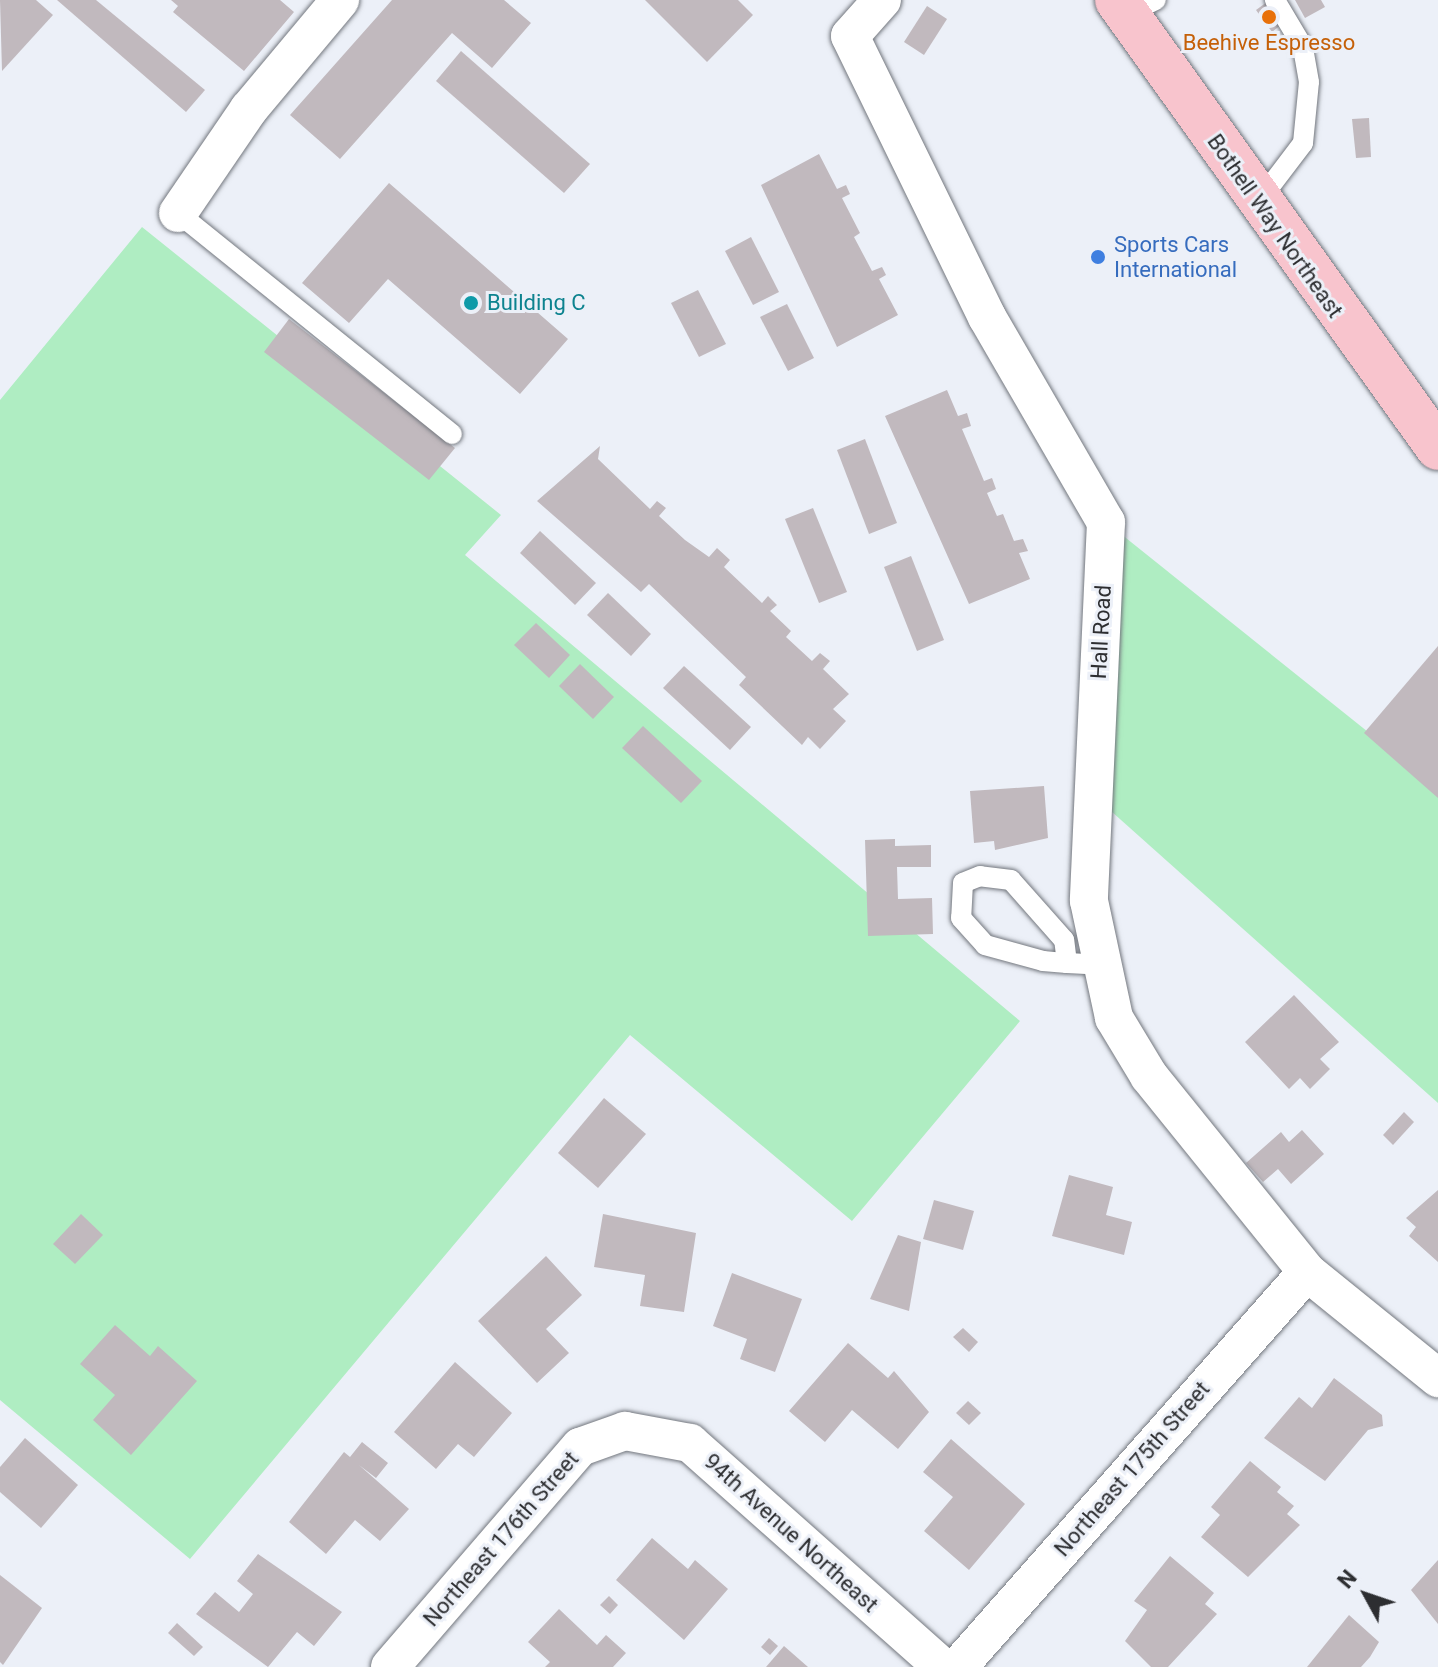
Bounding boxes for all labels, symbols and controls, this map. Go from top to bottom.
marker: Beehive Espresso [1260,8,1278,26]
place label: Beehive Espresso [1183,30,1355,56]
street label: Bothell Way Northeast [1202,129,1348,323]
place label: Sports Cars International [1114,231,1237,282]
marker: Sports Cars International [1089,248,1107,266]
place label: Building C [487,290,586,316]
marker: Building C [462,294,480,312]
street label: Hall Road [1085,584,1117,680]
street label: Northeast 175th Street [1049,1376,1215,1562]
street label: Northeast 176th Street [418,1446,584,1632]
street label: 94th Avenue Northeast [699,1448,883,1618]
north arrow [1326,1555,1406,1635]
text: N [1333,1565,1362,1593]

